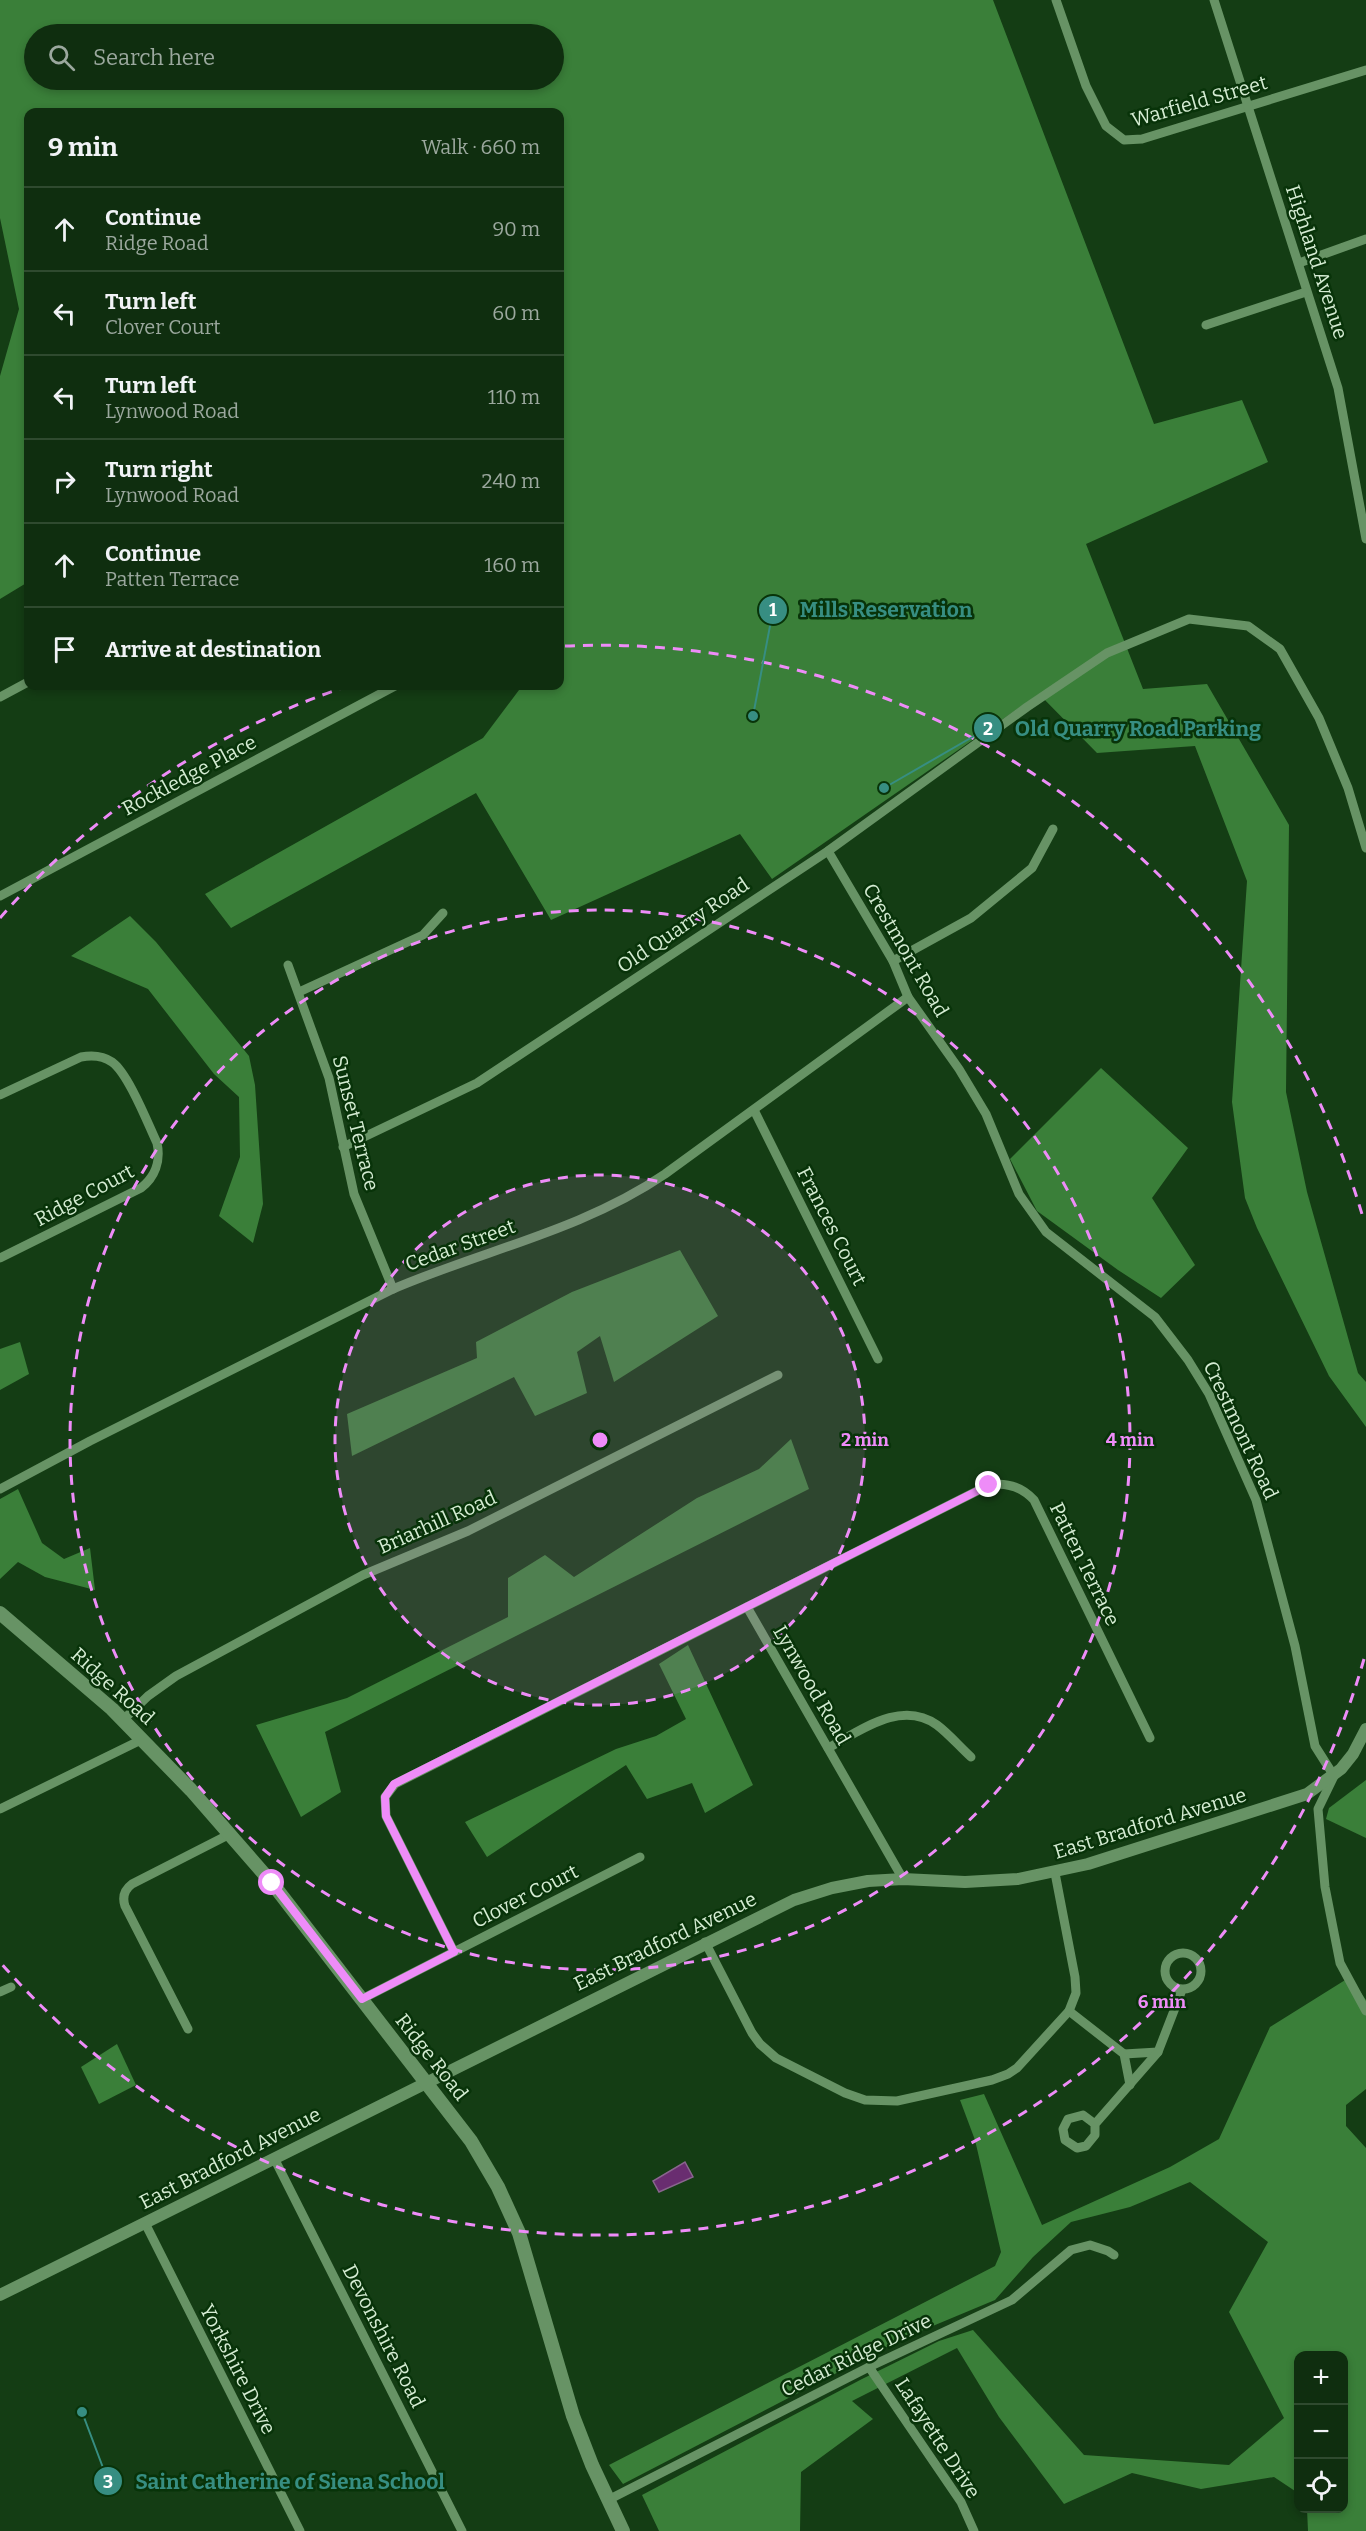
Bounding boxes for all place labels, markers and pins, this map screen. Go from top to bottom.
callout: Mills Reservation [758,591,985,630]
callout: Old Quarry Road Parking [973,709,1273,748]
centre of rings [590,1430,610,1450]
callout: Saint Catherine of Siena School [93,2462,456,2501]

